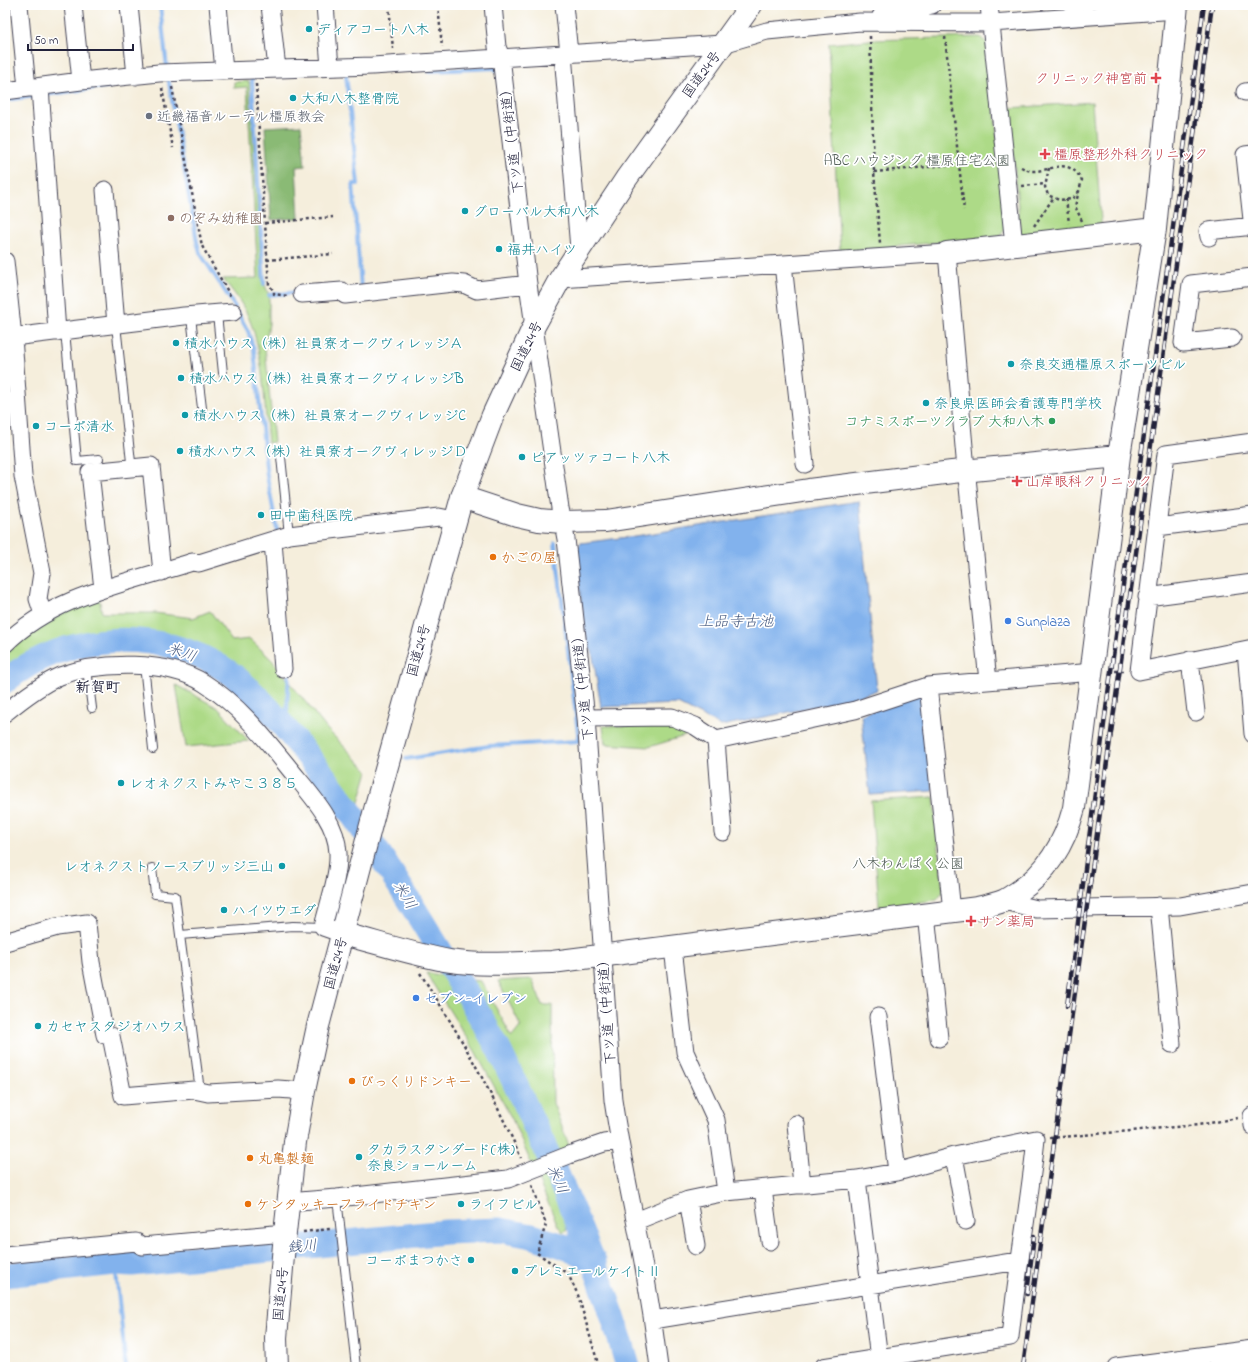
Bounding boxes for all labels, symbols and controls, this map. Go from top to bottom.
place label: ディアコート八木 [317,20,429,41]
marker: ディアコート八木 [304,24,314,34]
scale bar [28,26,133,52]
text: 50 m [34,32,58,50]
street label: 国道24号 [678,47,727,103]
place label: クリニック神宮前 [1035,69,1147,90]
marker: クリニック神宮前 [1150,72,1162,84]
street label: 下ツ道（中街道） [495,81,530,195]
place label: 大和八木整骨院 [301,89,399,110]
marker: 大和八木整骨院 [288,93,298,103]
place label: 近畿福音ルーテル橿原教会 [157,107,325,128]
marker: 近畿福音ルーテル橿原教会 [144,111,154,121]
place label: 橿原整形外科クリニック [1054,145,1208,166]
marker: 橿原整形外科クリニック [1039,148,1051,160]
park label: ABC ハウジング 橿原住宅公園 [824,151,1010,172]
place label: グローバル大和八木 [473,202,599,223]
marker: グローバル大和八木 [460,206,470,216]
place label: のぞみ幼稚園 [179,209,263,230]
marker: のぞみ幼稚園 [166,213,176,223]
place label: 福井ハイツ [507,240,577,261]
marker: 福井ハイツ [494,244,504,254]
street label: 国道24号 [506,317,549,376]
place label: 積水ハウス（株）社員寮オークヴィレッジＡ [184,334,463,355]
marker: 積水ハウス（株）社員寮オークヴィレッジＡ [171,338,181,348]
place label: 奈良交通橿原スポーツビル [1019,355,1186,376]
marker: 奈良交通橿原スポーツビル [1006,359,1016,369]
place label: 積水ハウス（株）社員寮オークヴィレッジB [189,369,464,390]
marker: 積水ハウス（株）社員寮オークヴィレッジB [176,373,186,383]
place label: 奈良県医師会看護専門学校 [934,394,1102,415]
marker: 奈良県医師会看護専門学校 [921,398,931,408]
place label: 積水ハウス（株）社員寮オークヴィレッジC [193,406,466,427]
marker: 積水ハウス（株）社員寮オークヴィレッジC [180,410,190,420]
place label: コナミスポーツクラブ 大和八木 [845,412,1044,433]
marker: コナミスポーツクラブ 大和八木 [1047,416,1057,426]
place label: コーポ清水 [44,417,114,438]
marker: コーポ清水 [31,421,41,431]
place label: 積水ハウス（株）社員寮オークヴィレッジＤ [188,442,467,463]
marker: 積水ハウス（株）社員寮オークヴィレッジＤ [175,446,185,456]
place label: ピアッツァコート八木 [530,448,670,469]
marker: ピアッツァコート八木 [517,452,527,462]
place label: 山岸眼科クリニック [1026,472,1152,493]
marker: 山岸眼科クリニック [1011,475,1023,487]
place label: 田中歯科医院 [269,506,353,527]
marker: 田中歯科医院 [256,510,266,520]
place label: かごの屋 [501,548,557,569]
marker: かごの屋 [488,552,498,562]
water label: 上品寺古池 [698,611,774,633]
place label: Sunplaza [1016,612,1070,633]
marker: Sunplaza [1003,616,1013,626]
street label: 国道24号 [402,621,437,680]
street label: 下ツ道（中街道） [567,628,600,742]
water label: 米川 [164,638,199,668]
district label: 新賀町 [75,677,121,699]
place label: レオネクストみやこ３８５ [129,774,298,795]
marker: レオネクストみやこ３８５ [116,778,126,788]
park label: 八木わんぱく公園 [852,854,964,875]
place label: レオネクストノースブリッジ三山 [64,857,274,878]
marker: レオネクストノースブリッジ三山 [277,861,287,871]
water label: 米川 [387,877,421,914]
place label: ハイツウエダ [232,901,316,922]
marker: ハイツウエダ [219,905,229,915]
place label: サン薬局 [979,912,1035,933]
marker: サン薬局 [966,916,976,926]
street label: 国道24号 [319,934,354,993]
street label: 下ツ道（中街道） [593,952,622,1065]
place label: セブン-イレブン [424,989,527,1010]
marker: セブン-イレブン [411,993,421,1003]
place label: カセヤスタジオハウス [46,1017,185,1038]
marker: カセヤスタジオハウス [33,1021,43,1031]
place label: びっくりドンキー [360,1072,472,1093]
marker: びっくりドンキー [347,1076,357,1086]
place label: タカラスタンダード(株) 奈良ショールーム [367,1140,515,1177]
place label: 丸亀製麺 [258,1149,314,1170]
marker: タカラスタンダード(株) 奈良ショールーム [354,1152,364,1162]
marker: 丸亀製麺 [245,1153,255,1163]
water label: 米川 [541,1161,573,1198]
place label: ケンタッキーフライドチキン [256,1195,436,1216]
place label: ライフビル [469,1195,538,1216]
marker: ケンタッキーフライドチキン [243,1199,253,1209]
marker: ライフビル [456,1199,466,1209]
water label: 銭川 [286,1235,318,1259]
place label: コーポまつかさ [365,1251,463,1272]
marker: コーポまつかさ [466,1255,476,1265]
place label: プレミエールケイトⅡ [523,1262,661,1283]
street label: 国道24号 [269,1266,294,1322]
marker: プレミエールケイトⅡ [510,1266,520,1276]

